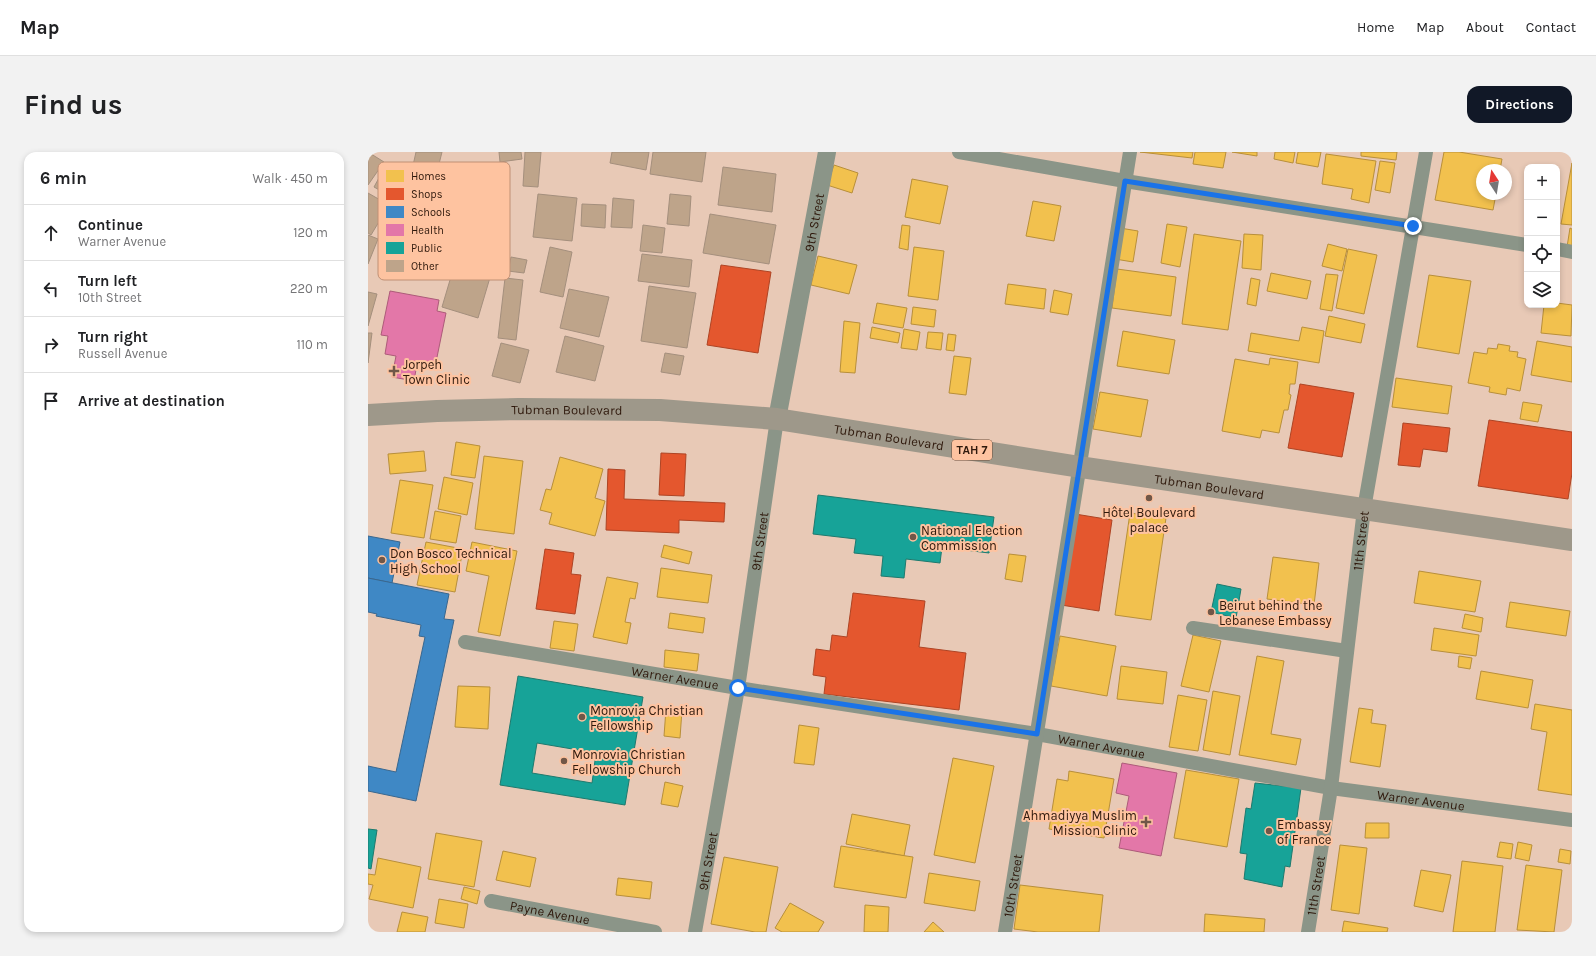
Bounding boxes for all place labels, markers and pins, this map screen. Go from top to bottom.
place label: Jorpeh Town Clinic [403,357,470,387]
marker: Jorpeh Town Clinic [388,365,400,377]
marker: Hôtel Boulevard palace [1144,493,1154,503]
place label: Hôtel Boulevard palace [1102,505,1196,535]
place label: National Election Commission [921,523,1023,553]
marker: National Election Commission [908,532,918,542]
place label: Don Bosco Technical High School [390,546,512,576]
marker: Don Bosco Technical High School [377,555,387,565]
place label: Beirut behind the Lebanese Embassy [1219,598,1332,628]
marker: Beirut behind the Lebanese Embassy [1206,607,1216,617]
place label: Monrovia Christian Fellowship [590,703,703,733]
marker: Monrovia Christian Fellowship [577,712,587,722]
place label: Monrovia Christian Fellowship Church [572,747,685,777]
marker: Monrovia Christian Fellowship Church [559,756,569,766]
place label: Ahmadiyya Muslim Mission Clinic [1023,808,1137,838]
marker: Ahmadiyya Muslim Mission Clinic [1140,816,1152,828]
place label: Embassy of France [1277,817,1332,847]
marker: Embassy of France [1264,826,1274,836]

